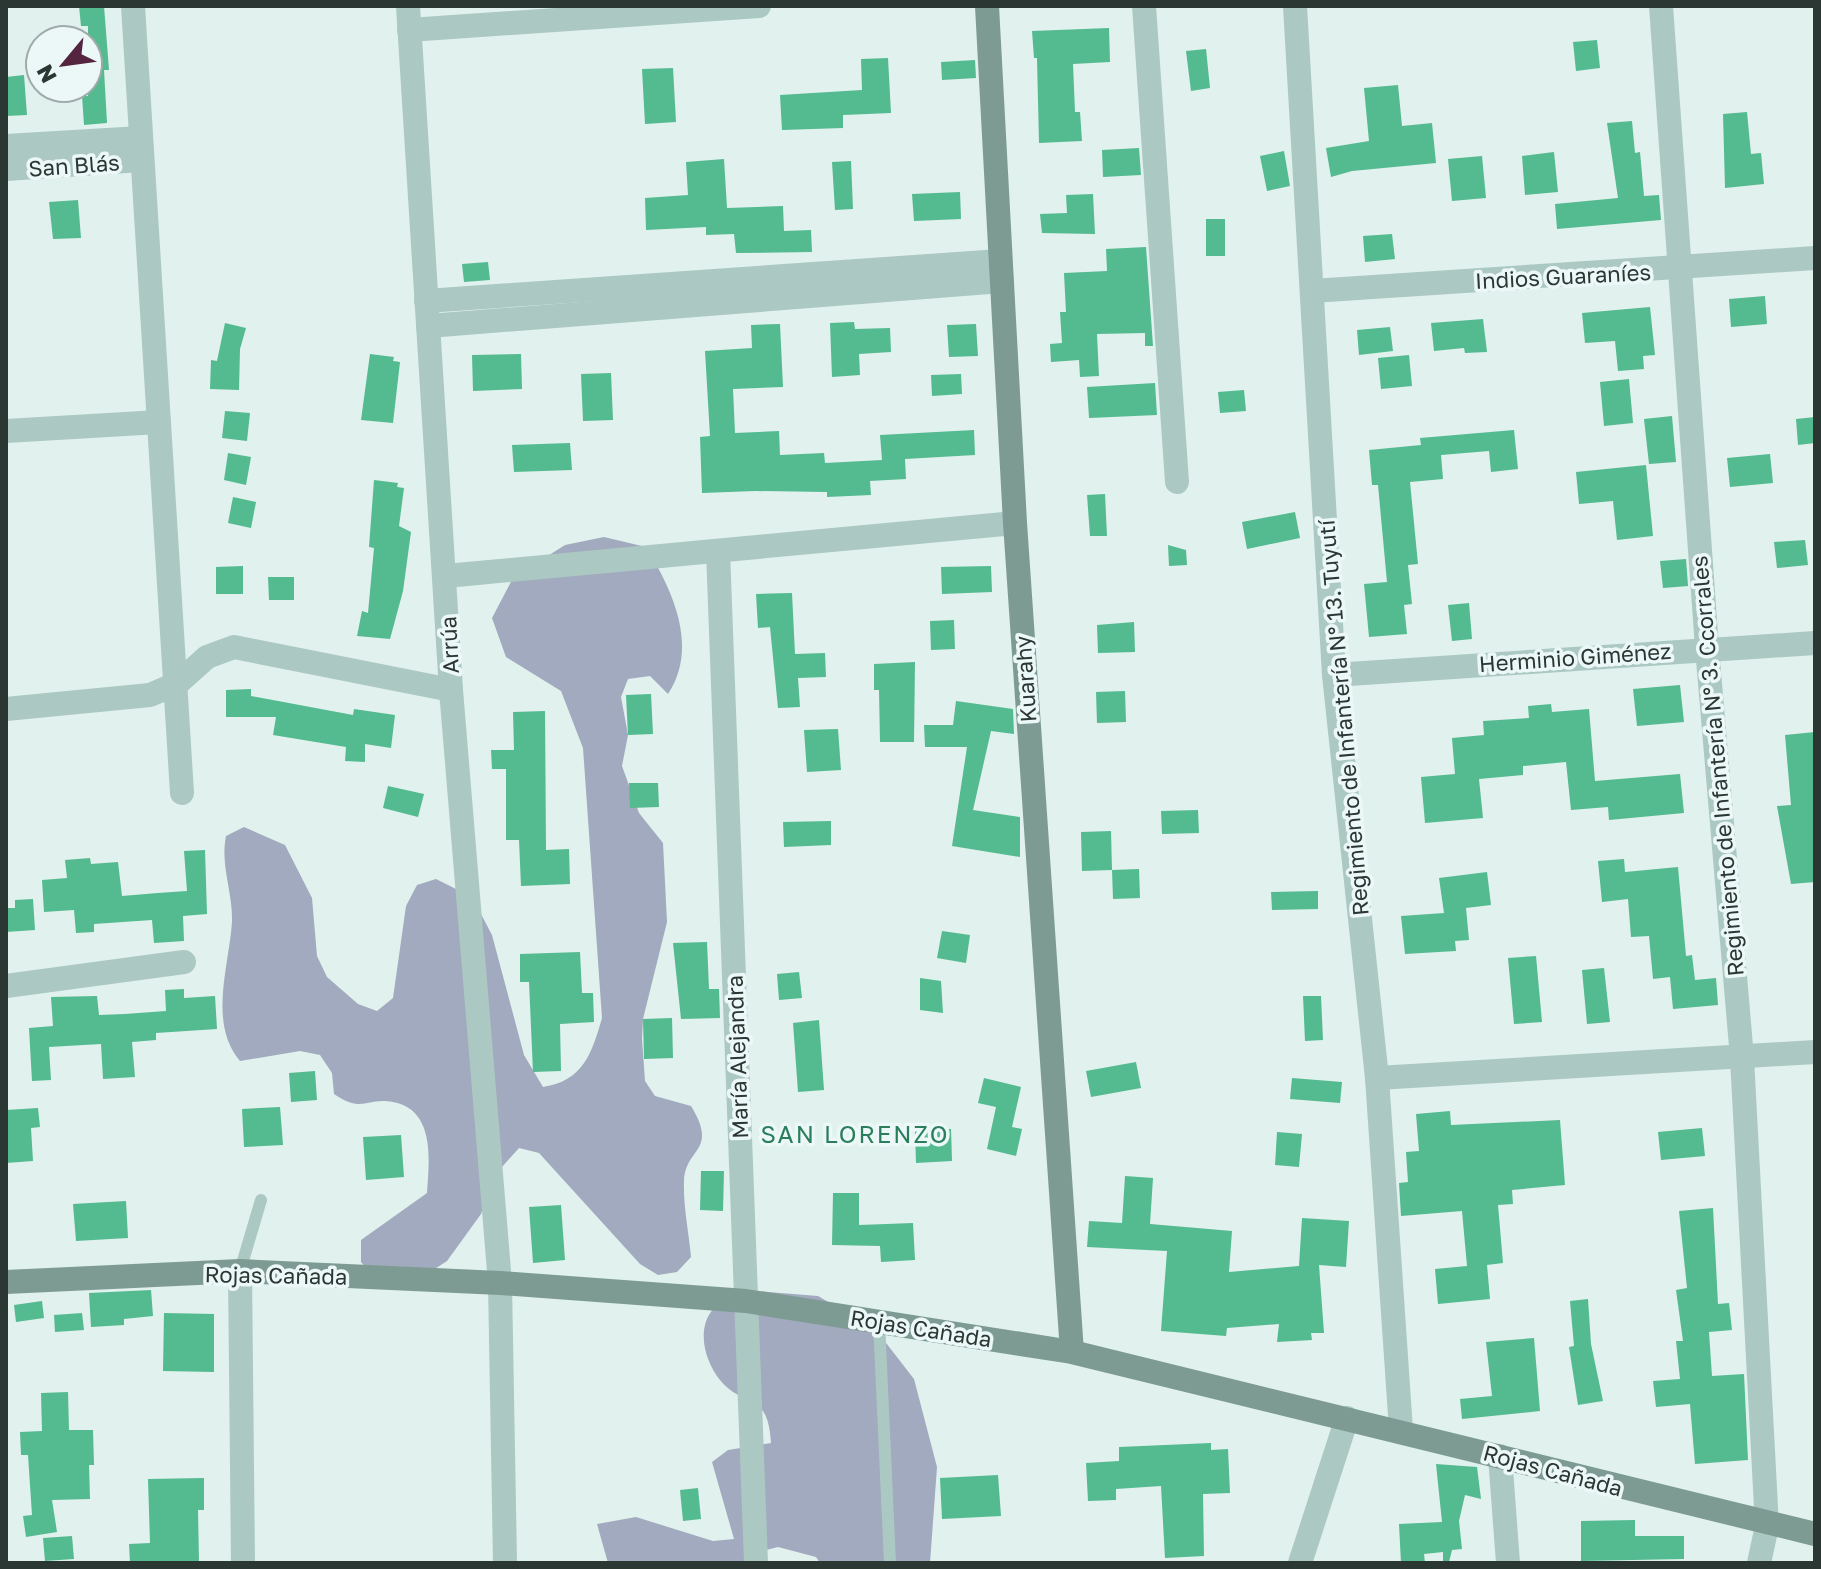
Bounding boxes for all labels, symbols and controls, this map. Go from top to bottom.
north arrow [24,24,104,104]
text: N [30,60,62,88]
street label: San Blás [27,148,121,182]
street label: Indios Guaraníes [1474,258,1652,294]
street label: Regimiento de Infantería N° 13. Tuyutí [1312,517,1374,917]
street label: Regimiento de Infantería N° 3. Ccorrales [1685,555,1749,977]
street label: Arrúa [434,616,464,674]
street label: Kuarahy [1009,635,1041,723]
street label: Herminio Giménez [1478,637,1672,677]
street label: María Alejandra [721,975,753,1139]
district label: SAN LORENZO [760,1119,950,1148]
street label: Rojas Cañada [204,1260,348,1290]
street label: Rojas Cañada [848,1304,994,1352]
street label: Rojas Cañada [1481,1438,1625,1502]

